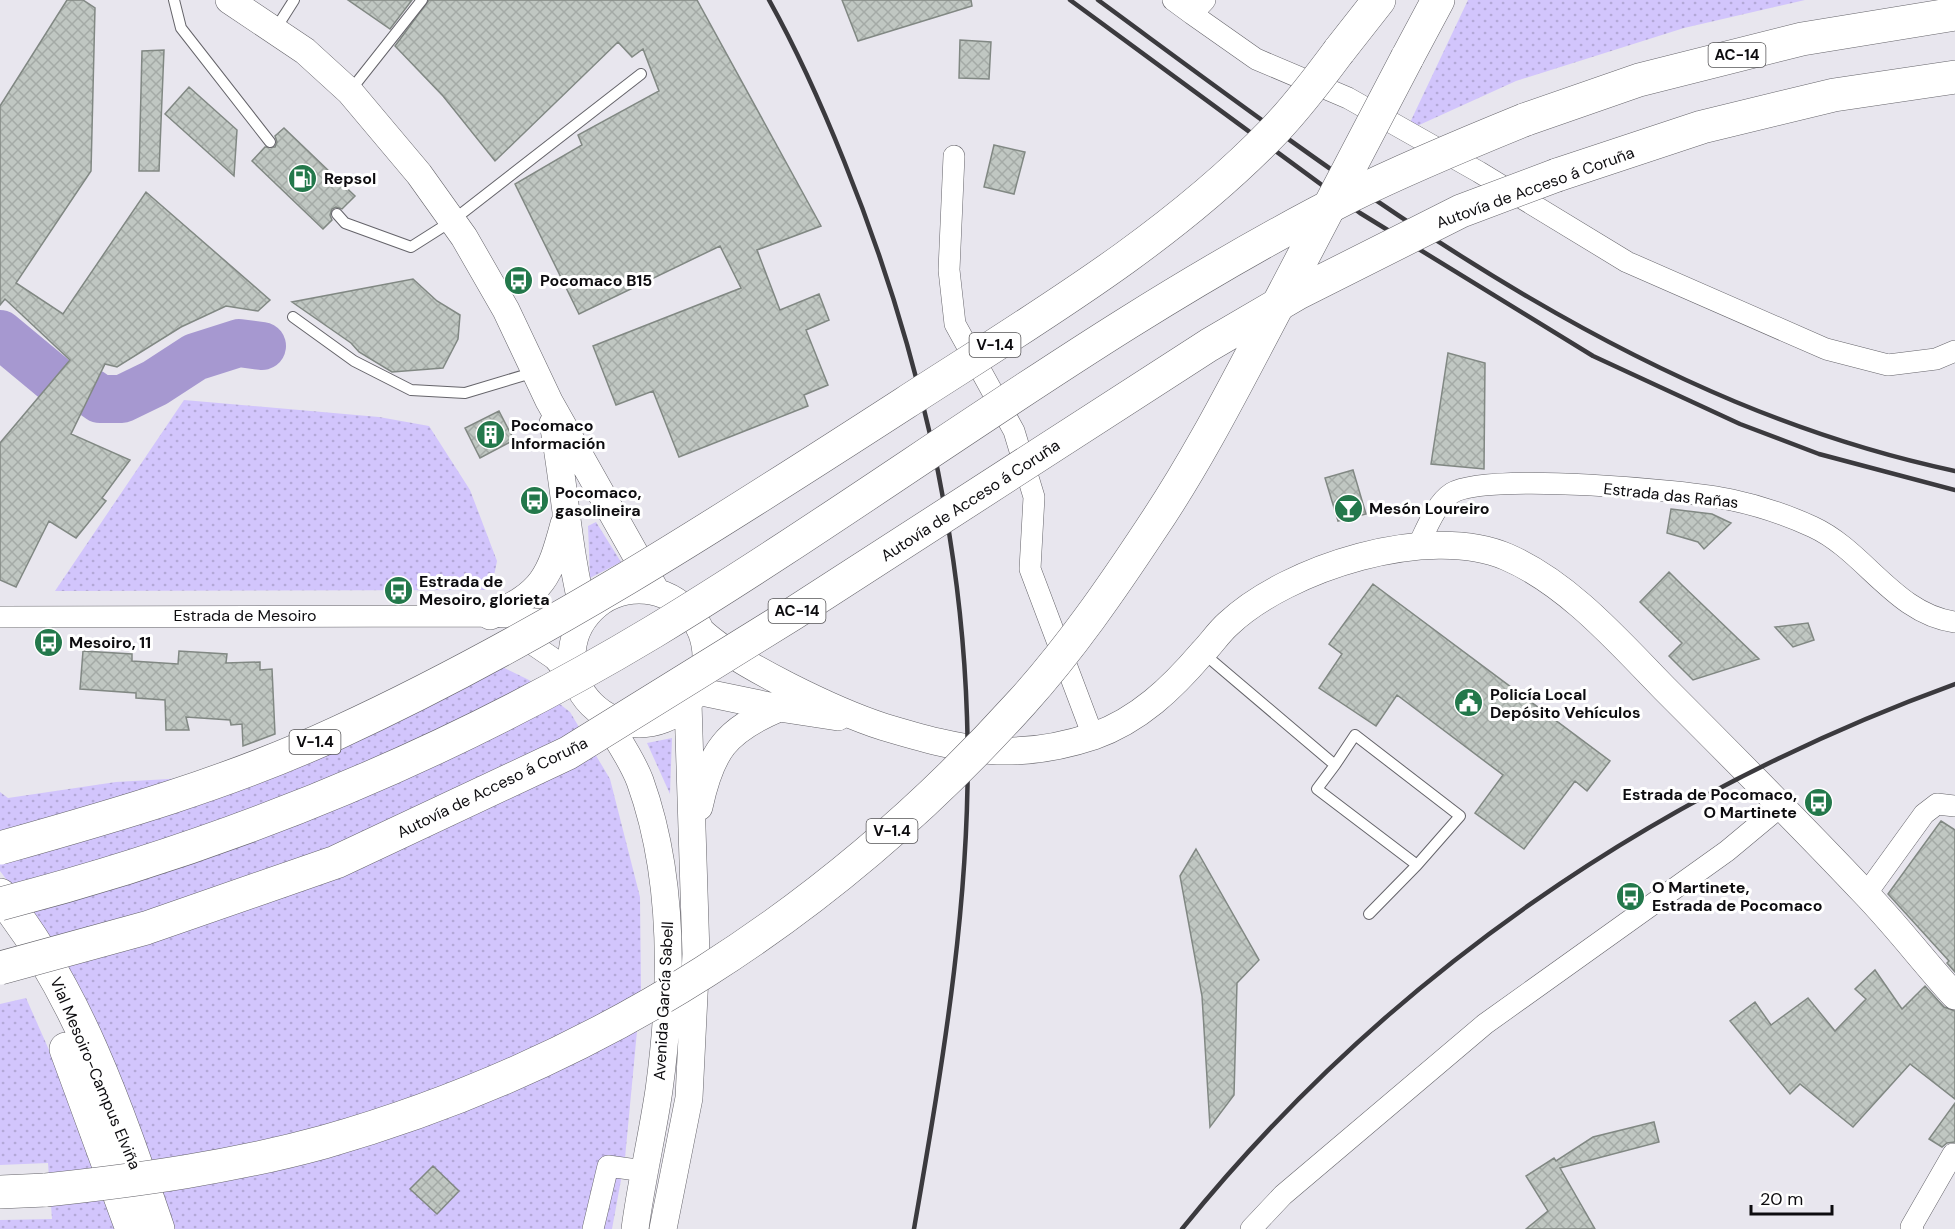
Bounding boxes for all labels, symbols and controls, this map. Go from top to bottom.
road number: AC-14 [1708,43,1766,67]
street label: Autovía de Acceso á Coruña [1433,142,1637,233]
fuel station icon: Repsol [287,162,319,194]
place label: Repsol [324,168,376,189]
bus stop icon: Pocomaco B15 [503,264,535,296]
place label: Pocomaco B15 [540,270,652,291]
road number: V-1.4 [970,333,1020,357]
place label: Pocomaco Información [511,415,605,454]
building icon: Pocomaco Información [474,418,506,450]
street label: Autovía de Acceso á Coruña [877,435,1064,566]
street label: Estrada das Rañas [1602,478,1739,513]
place label: Pocomaco, gasolineira [555,482,642,521]
bus stop icon: Pocomaco, gasolineira [518,485,550,517]
bar icon: Mesón Loureiro [1332,492,1364,524]
place label: Mesón Loureiro [1369,498,1490,519]
place label: Estrada de Mesoiro, glorieta [419,571,550,610]
bus stop icon: Estrada de Mesoiro, glorieta [382,574,414,606]
road number: AC-14 [768,599,826,623]
street label: Estrada de Mesoiro [174,605,317,626]
bus stop icon: Mesoiro, 11 [32,626,64,658]
place label: Mesoiro, 11 [69,632,151,653]
place label: Policía Local Depósito Vehículos [1490,684,1641,723]
public building icon: Policía Local Depósito Vehículos [1453,687,1485,719]
road number: V-1.4 [290,730,340,754]
street label: Autovía de Acceso á Coruña [394,732,591,843]
place label: Estrada de Pocomaco, O Martinete [1623,784,1797,823]
bus stop icon: Estrada de Pocomaco, O Martinete [1802,787,1834,819]
road number: V-1.4 [866,819,918,843]
place label: O Martinete, Estrada de Pocomaco [1652,877,1823,916]
bus stop icon: O Martinete, Estrada de Pocomaco [1615,880,1647,912]
street label: Avenida García Sabell [649,921,678,1081]
street label: Vial Mesoiro-Campus Elviña [45,974,146,1173]
scale bar [1751,1178,1832,1216]
text: 20 m [1760,1187,1803,1211]

